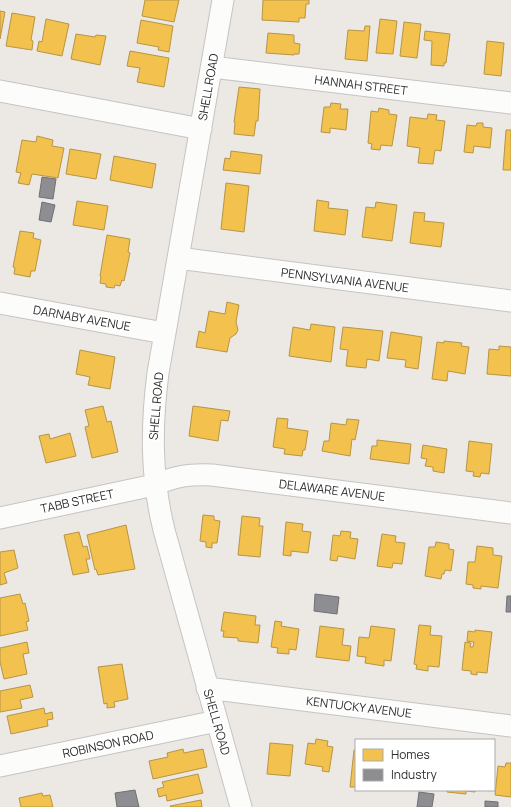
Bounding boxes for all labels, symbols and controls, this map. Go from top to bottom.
street label: SHELL ROAD [194,52,222,122]
street label: HANNAH STREET [314,71,409,99]
street label: PENNSYLVANIA AVENUE [280,264,410,296]
street label: DARNABY AVENUE [32,301,132,335]
street label: SHELL ROAD [145,371,167,441]
street label: DELAWARE AVENUE [278,475,386,505]
street label: TABB STREET [39,485,116,517]
street label: SHELL ROAD [199,687,235,757]
street label: KENTUCKY AVENUE [305,692,413,722]
street label: ROBINSON ROAD [61,726,155,762]
legend [355,739,495,791]
text: Homes [391,746,430,763]
text: Industry [391,766,437,783]

